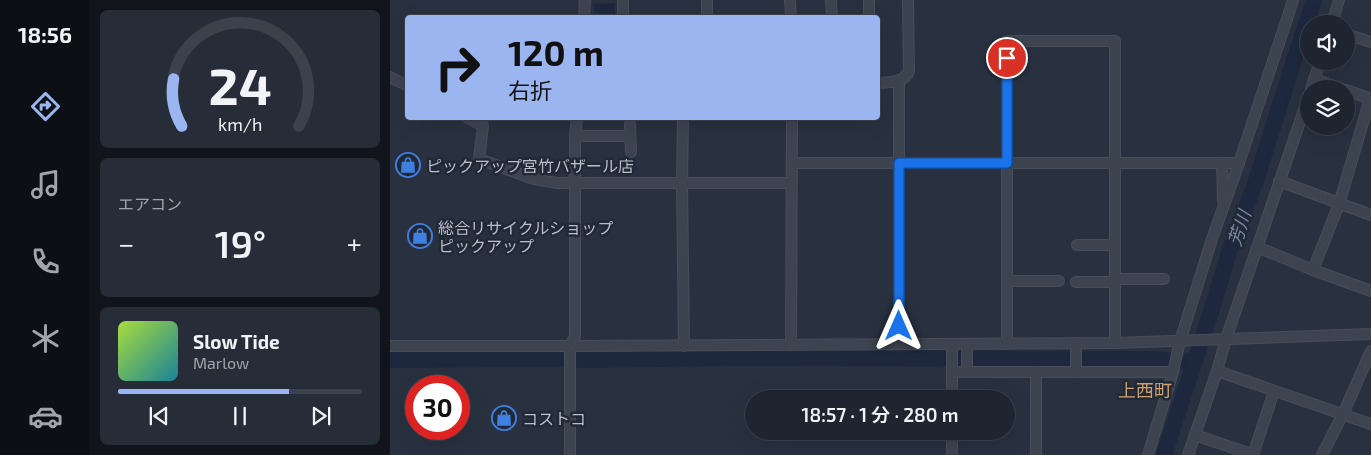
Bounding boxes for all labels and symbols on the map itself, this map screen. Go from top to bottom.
pin [986,37,1028,79]
shop icon: ピックアップ宮竹バザール店 [395,152,421,178]
place label: ピックアップ宮竹バザール店 [426,156,634,175]
water label: 芳川 [1223,206,1256,249]
place label: 総合リサイクルショップ ピックアップ [438,218,613,255]
shop icon: 総合リサイクルショップ ピックアップ [407,223,433,249]
position arrow [872,299,924,351]
speed limit sign: 30 [405,375,470,440]
district label: 上西町 [1118,379,1172,401]
shop icon: コストコ [491,405,517,431]
place label: コストコ [522,409,586,428]

